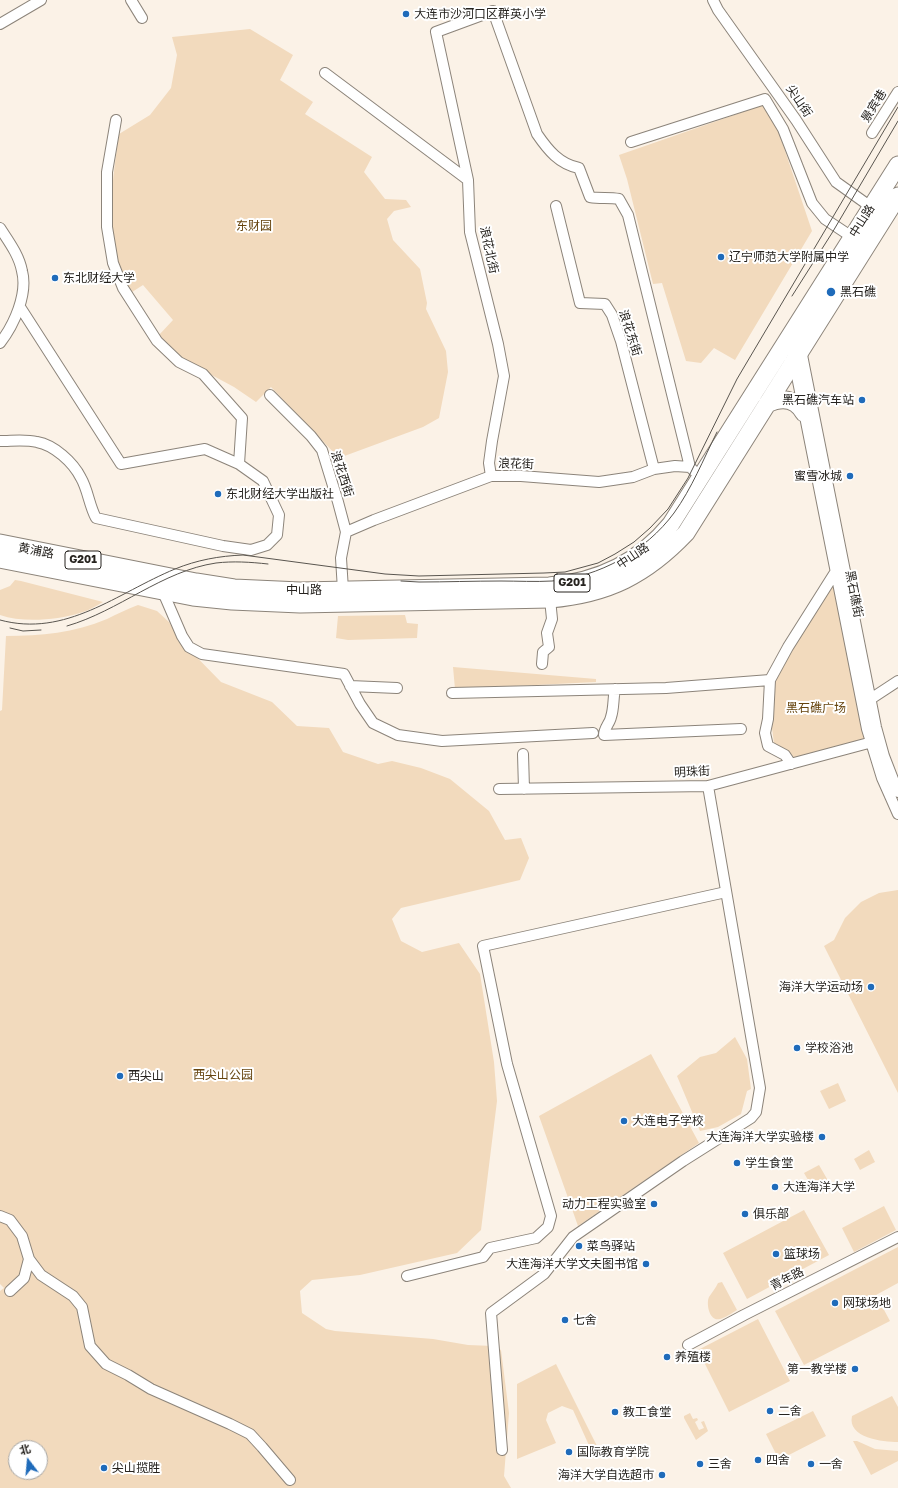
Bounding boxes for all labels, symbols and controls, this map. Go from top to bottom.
place label: 大连市沙河口区群英小学 [414,7,546,21]
marker: 大连市沙河口区群英小学 [401,9,411,19]
street label: 尖山街 [783,82,815,120]
street label: 景宾巷 [858,87,890,125]
street label: 中山路 [846,202,878,240]
park label: 东财园 [236,219,272,233]
street label: 浪花北街 [477,225,501,275]
place label: 辽宁师范大学附属中学 [729,250,849,264]
marker: 辽宁师范大学附属中学 [716,252,726,262]
place label: 东北财经大学 [63,271,135,285]
marker: 东北财经大学 [50,273,60,283]
place label: 黑石礁 [840,285,876,299]
marker: 黑石礁 [825,286,837,298]
street label: 浪花东街 [616,308,644,358]
place label: 黑石礁汽车站 [782,393,854,407]
marker: 黑石礁汽车站 [857,395,867,405]
street label: 浪花西街 [328,449,356,499]
street label: 浪花街 [498,456,534,472]
place label: 蜜雪冰城 [794,469,842,483]
marker: 蜜雪冰城 [845,471,855,481]
place label: 东北财经大学出版社 [226,487,334,501]
marker: 东北财经大学出版社 [213,489,223,499]
street label: 黄浦路 [17,540,55,562]
street label: 中山路 [614,540,652,572]
road number: G201 [65,551,101,569]
street label: 黑石礁街 [842,569,866,619]
road number: G201 [554,574,590,592]
street label: 中山路 [286,583,322,597]
park label: 黑石礁广场 [786,701,846,715]
street label: 明珠街 [674,764,710,780]
place label: 海洋大学运动场 [779,980,863,994]
marker: 海洋大学运动场 [866,982,876,992]
place label: 学校浴池 [805,1041,853,1055]
marker: 学校浴池 [792,1043,802,1053]
park label: 西尖山公园 [193,1068,253,1082]
place label: 西尖山 [128,1069,164,1083]
marker: 西尖山 [115,1071,125,1081]
place label: 大连电子学校 [632,1114,704,1128]
marker: 大连电子学校 [619,1116,629,1126]
place label: 大连海洋大学实验楼 [706,1130,814,1144]
marker: 大连海洋大学实验楼 [817,1132,827,1142]
place label: 学生食堂 [745,1156,793,1170]
marker: 学生食堂 [732,1158,742,1168]
place label: 大连海洋大学 [783,1180,855,1194]
marker: 大连海洋大学 [770,1182,780,1192]
place label: 动力工程实验室 [562,1197,646,1211]
marker: 动力工程实验室 [649,1199,659,1209]
place label: 俱乐部 [753,1207,789,1221]
marker: 俱乐部 [740,1209,750,1219]
place label: 菜鸟驿站 [587,1239,635,1253]
marker: 菜鸟驿站 [574,1241,584,1251]
place label: 篮球场 [784,1247,820,1261]
marker: 篮球场 [771,1249,781,1259]
place label: 大连海洋大学文夫图书馆 [506,1257,638,1271]
marker: 大连海洋大学文夫图书馆 [641,1259,651,1269]
street label: 青年路 [768,1264,806,1294]
place label: 网球场地 [843,1296,891,1310]
marker: 网球场地 [830,1298,840,1308]
place label: 七舍 [573,1313,597,1327]
marker: 七舍 [560,1315,570,1325]
place label: 养殖楼 [675,1350,711,1364]
marker: 养殖楼 [662,1352,672,1362]
place label: 第一教学楼 [787,1362,847,1376]
marker: 第一教学楼 [850,1364,860,1374]
place label: 二舍 [778,1404,802,1418]
place label: 教工食堂 [623,1405,671,1419]
marker: 二舍 [765,1406,775,1416]
marker: 教工食堂 [610,1407,620,1417]
north arrow [8,1440,48,1480]
text: 北 [18,1441,32,1457]
place label: 国际教育学院 [577,1445,649,1459]
marker: 国际教育学院 [564,1447,574,1457]
place label: 四舍 [766,1453,790,1467]
marker: 四舍 [753,1455,763,1465]
place label: 三舍 [708,1457,732,1471]
place label: 一舍 [819,1457,843,1471]
marker: 三舍 [695,1459,705,1469]
marker: 一舍 [806,1459,816,1469]
place label: 尖山揽胜 [112,1461,160,1475]
marker: 尖山揽胜 [99,1463,109,1473]
place label: 海洋大学自选超市 [558,1468,654,1482]
marker: 海洋大学自选超市 [657,1470,667,1480]

